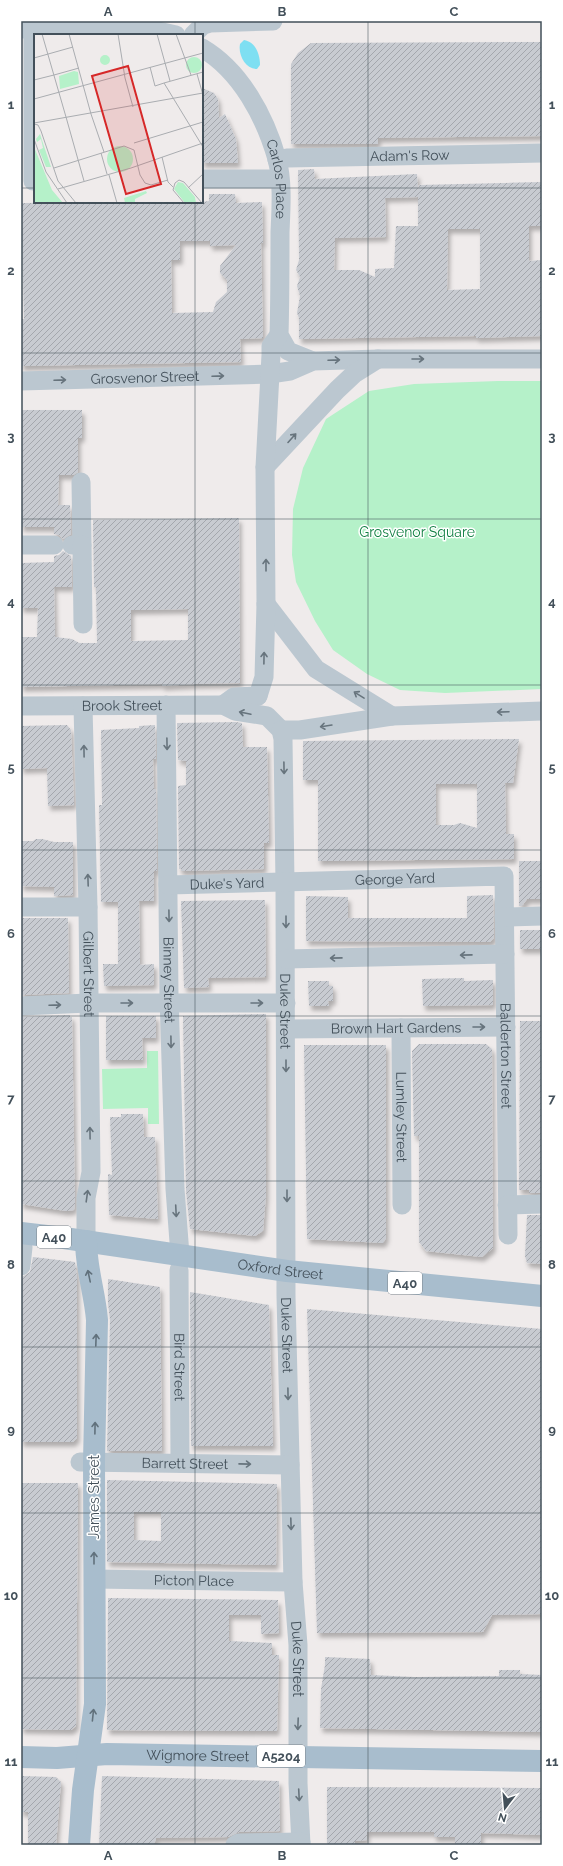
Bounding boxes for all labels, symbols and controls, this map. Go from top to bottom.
text: A [104,4,113,19]
text: B [278,4,287,19]
text: C [450,4,459,19]
inset map [34,34,203,203]
text: 1 [8,97,15,112]
text: 1 [549,97,556,112]
street label: Carlos Place [263,137,289,219]
street label: Adam's Row [370,147,450,164]
text: 2 [7,263,15,278]
text: 2 [548,263,556,278]
one-way arrow [411,355,424,363]
one-way arrow [327,357,340,364]
street label: Grosvenor Street [90,368,200,387]
one-way arrow [211,372,224,380]
one-way arrow [53,377,66,384]
text: 3 [7,429,15,444]
text: 3 [548,429,556,444]
one-way arrow [287,433,296,443]
park label: Grosvenor Square [359,524,475,540]
one-way arrow [262,559,270,572]
text: 4 [7,594,15,609]
text: 4 [548,594,556,609]
one-way arrow [261,652,268,665]
one-way arrow [353,691,365,699]
street label: Brook Street [82,697,163,714]
one-way arrow [238,708,251,716]
one-way arrow [497,708,510,716]
one-way arrow [320,722,333,730]
one-way arrow [163,737,171,750]
one-way arrow [80,745,88,758]
text: 5 [7,760,15,775]
text: 5 [548,760,556,775]
one-way arrow [280,762,288,775]
street label: George Yard [355,870,435,888]
one-way arrow [84,874,91,887]
street label: Duke's Yard [189,874,265,892]
one-way arrow [165,909,173,922]
one-way arrow [282,915,290,928]
text: 6 [7,926,15,941]
text: 6 [548,926,556,941]
street label: Gilbert Street [80,931,97,1017]
street label: Binney Street [160,937,178,1024]
one-way arrow [460,951,473,959]
one-way arrow [330,954,343,962]
street label: Duke Street [277,973,293,1049]
one-way arrow [120,999,133,1007]
one-way arrow [250,999,263,1007]
one-way arrow [48,1001,61,1008]
street label: Balderton Street [497,1003,515,1109]
street label: Brown Hart Gardens [331,1019,462,1037]
one-way arrow [472,1023,485,1031]
one-way arrow [168,1035,175,1048]
one-way arrow [282,1059,290,1072]
street label: Lumley Street [393,1072,410,1163]
text: 7 [7,1091,15,1106]
text: 7 [548,1091,556,1106]
one-way arrow [87,1127,94,1140]
one-way arrow [283,1189,291,1202]
one-way arrow [83,1190,91,1203]
one-way arrow [172,1204,180,1217]
road number: A40 [37,1226,71,1248]
street label: Oxford Street [237,1256,324,1283]
text: 8 [7,1257,15,1272]
text: 8 [548,1257,556,1272]
one-way arrow [85,1270,93,1283]
road number: A40 [388,1272,422,1294]
street label: Duke Street [278,1297,296,1374]
street label: Bird Street [171,1333,188,1401]
one-way arrow [92,1334,100,1347]
one-way arrow [284,1387,292,1400]
text: 9 [7,1422,15,1437]
one-way arrow [91,1422,98,1435]
text: 9 [548,1422,556,1437]
street label: James Street [86,1454,102,1539]
street label: Barrett Street [142,1455,229,1472]
one-way arrow [238,1460,251,1468]
one-way arrow [288,1517,295,1530]
one-way arrow [90,1552,98,1565]
street label: Picton Place [154,1572,234,1589]
text: 10 [4,1588,18,1603]
text: 10 [545,1588,559,1603]
street label: Duke Street [288,1620,306,1697]
one-way arrow [90,1709,97,1722]
one-way arrow [295,1717,302,1730]
road number: A5204 [257,1745,305,1767]
street label: Wigmore Street [146,1747,250,1764]
text: 11 [5,1754,18,1769]
text: 11 [546,1754,559,1769]
one-way arrow [295,1788,303,1801]
north arrow [485,1788,525,1828]
text: N [497,1810,508,1825]
text: A [104,1848,113,1863]
text: B [278,1848,287,1863]
text: C [450,1848,459,1863]

